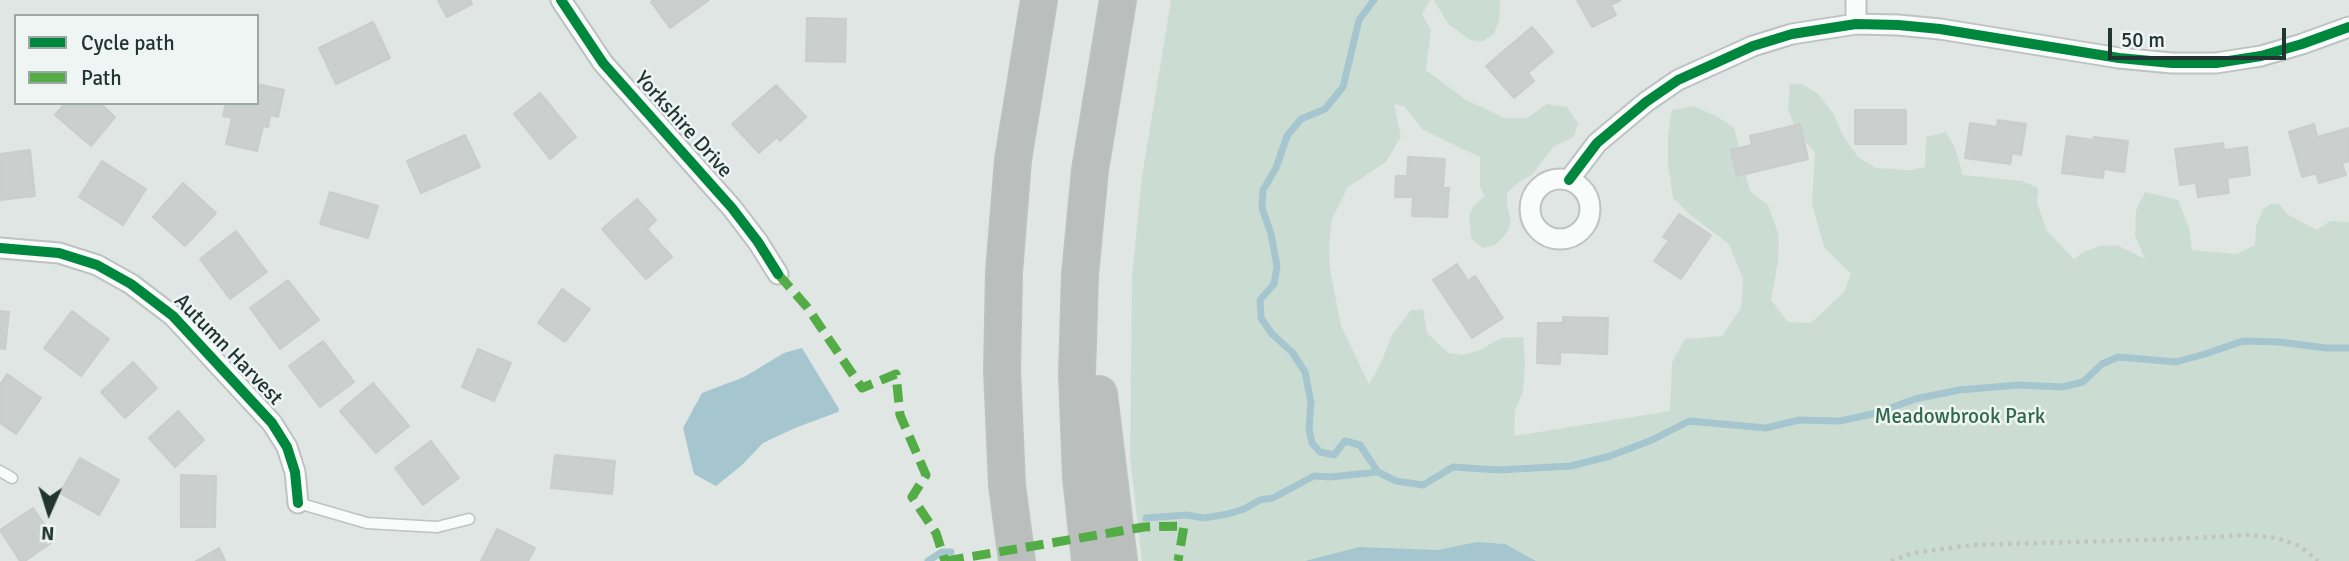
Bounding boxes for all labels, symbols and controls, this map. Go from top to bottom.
legend [14,14,259,105]
scale bar [2111,14,2290,58]
text: 50 m [2121,27,2165,53]
text: Cycle path [81,30,175,56]
text: Path [81,65,122,91]
street label: Yorkshire Drive [629,67,737,183]
street label: Autumn Harvest [168,289,288,411]
park label: Meadowbrook Park [1875,404,2045,430]
north arrow [14,477,84,547]
text: N [41,521,55,545]

